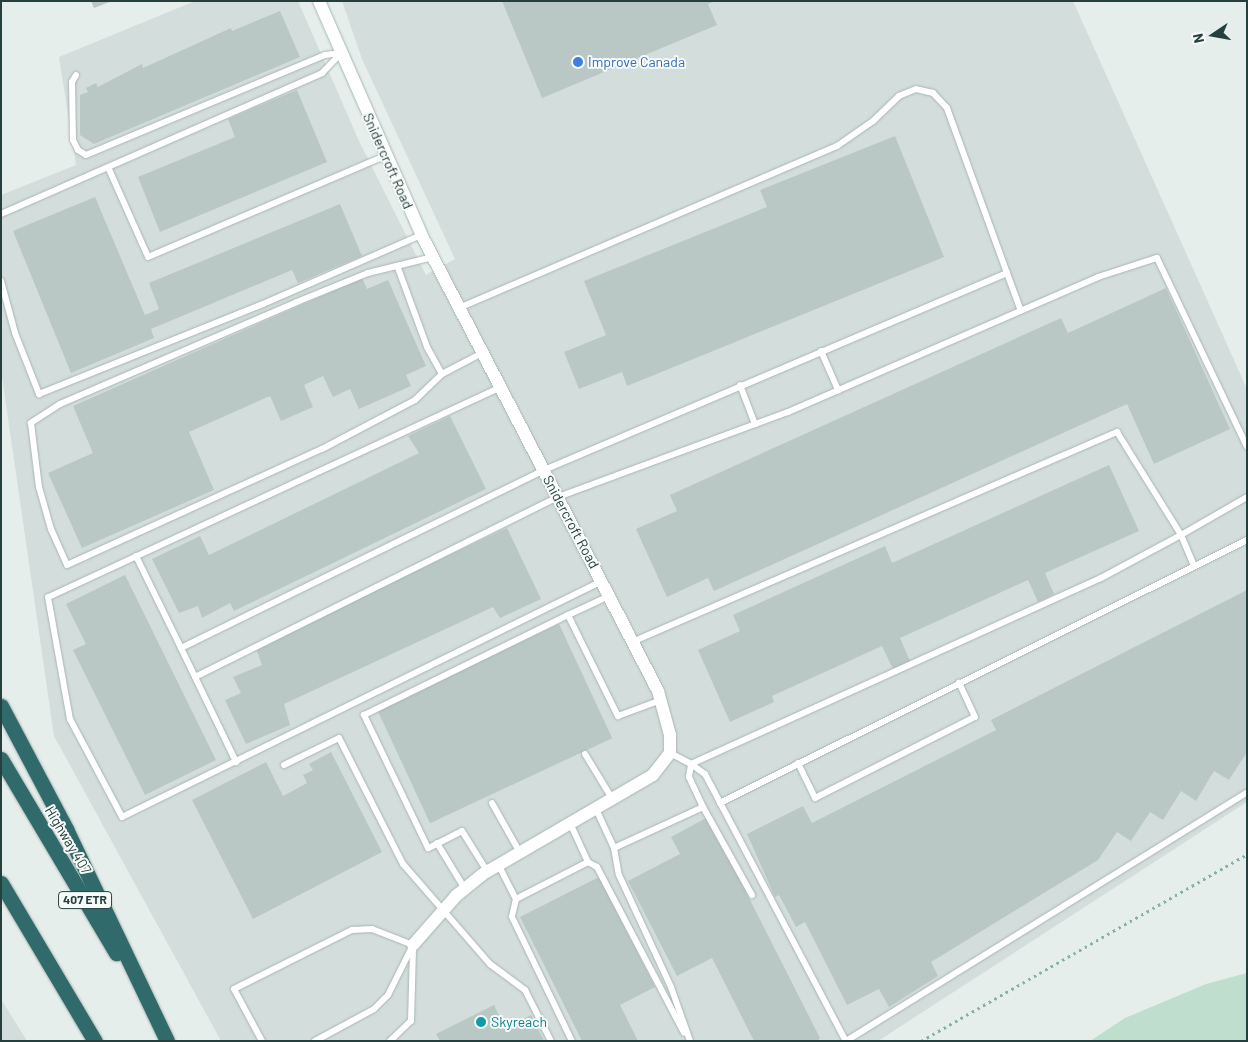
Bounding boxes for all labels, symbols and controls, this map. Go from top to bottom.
north arrow [1188,10,1238,60]
text: N [1189,32,1207,45]
place label: Improve Canada [588,54,685,70]
marker: Improve Canada [572,56,584,68]
street label: Snidercroft Road [359,110,417,212]
street label: Snidercroft Road [539,473,603,571]
street label: Highway 407 [41,803,95,877]
road number: 407 ETR [58,890,112,910]
place label: Skyreach [491,1014,547,1030]
marker: Skyreach [475,1016,487,1028]

